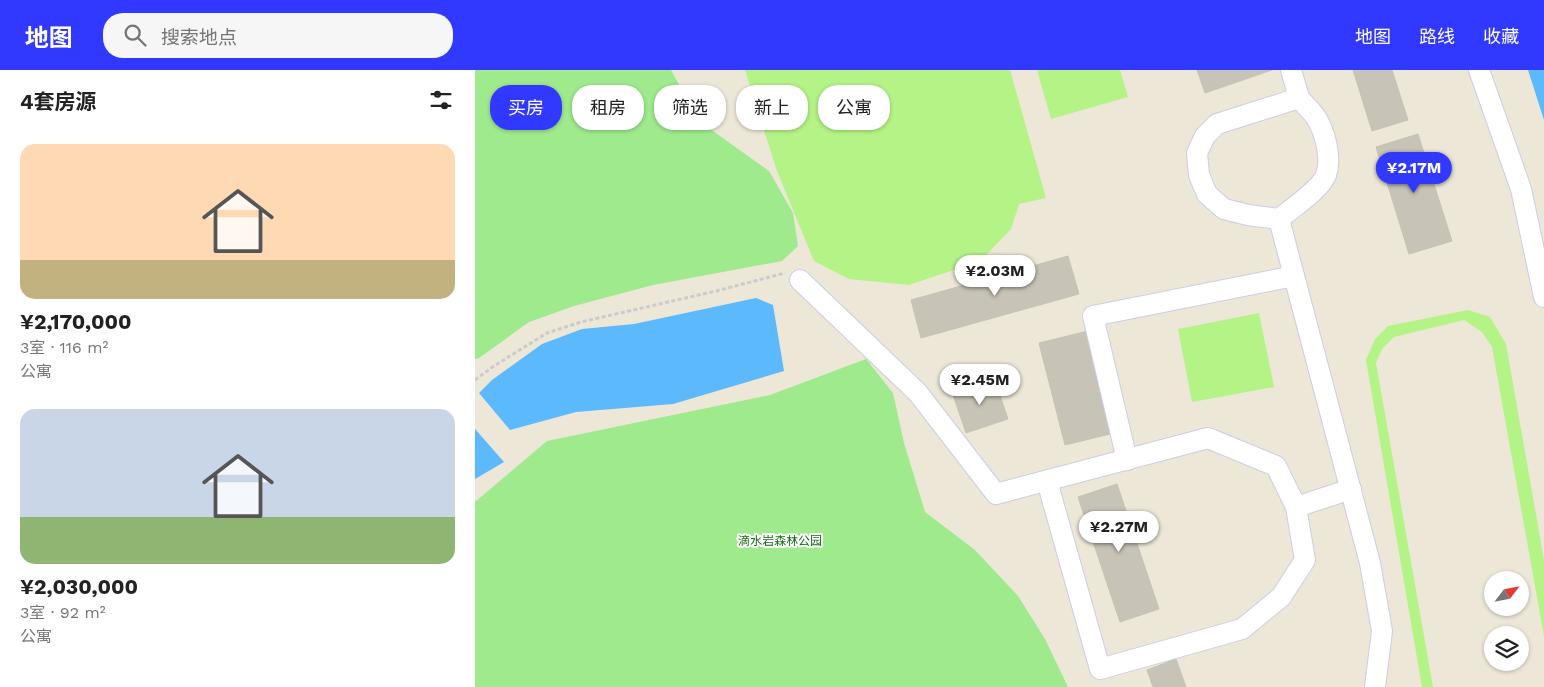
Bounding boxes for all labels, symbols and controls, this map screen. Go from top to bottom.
search box [103,13,453,58]
icon: search [121,21,149,49]
text: 地图 [25,24,73,52]
text: 搜索地点 [161,26,237,49]
text: 地图 [1355,26,1391,47]
text: 路线 [1419,26,1455,47]
text: 收藏 [1483,26,1519,47]
chip: 买房 [490,85,562,130]
chip: 租房 [572,85,644,130]
chip: 筛选 [654,85,726,130]
chip: 新上 [736,85,808,130]
chip: 公寓 [818,85,890,130]
icon: filters [427,86,455,114]
text: 4套房源 [20,89,97,114]
pin: ¥2.17M [1373,152,1455,194]
text: ¥2.17M [1387,158,1441,177]
icon: home [193,176,283,266]
pin: ¥2.03M [954,254,1036,297]
text: ¥2.03M [966,261,1024,280]
text: ¥2,170,000 [20,309,132,334]
text: 3室 · 116 m² [20,338,108,357]
text: 公寓 [20,362,52,381]
pin: ¥2.45M [939,364,1021,406]
text: ¥2.45M [951,370,1010,389]
icon: home [193,441,283,531]
pin: ¥2.27M [1078,510,1160,553]
text: ¥2.27M [1090,517,1148,536]
park label: 滴水岩森林公园 [738,534,822,548]
north arrow [1484,571,1529,616]
map controls [1484,571,1529,671]
text: ¥2,030,000 [20,574,138,599]
text: 3室 · 92 m² [20,603,106,622]
button: layers [1484,626,1529,671]
text: 公寓 [20,627,52,646]

